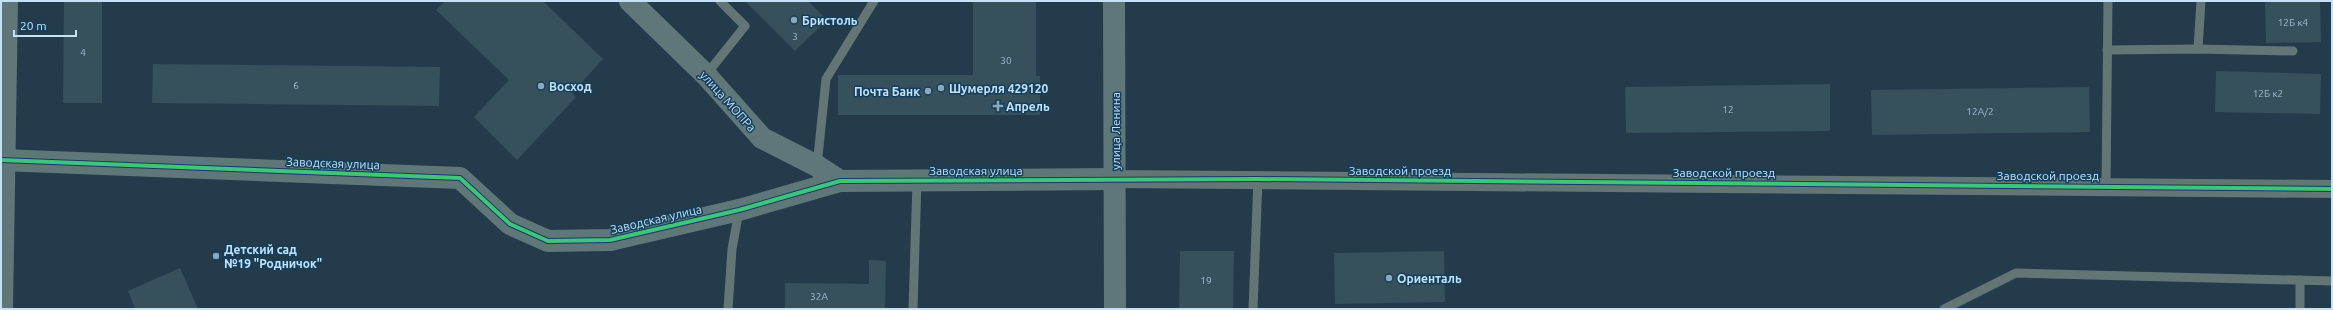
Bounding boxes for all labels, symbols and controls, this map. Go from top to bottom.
scale bar [14,12,76,38]
place label: Бристоль [802,14,858,27]
marker: Бристоль [789,15,799,25]
house number: 12Б к4 [2278,17,2309,28]
text: 20 m [20,19,47,32]
house number: 3 [792,31,798,42]
house number: 4 [80,47,86,58]
house number: 30 [1000,55,1012,66]
street label: улица МОПРа [697,68,759,134]
house number: 6 [293,80,299,91]
place label: Восход [549,80,592,93]
marker: Восход [536,81,546,91]
place label: Шумерля 429120 [949,82,1049,95]
marker: Шумерля 429120 [936,83,946,93]
place label: Почта Банк [854,85,920,98]
marker: Почта Банк [923,86,933,96]
house number: 12Б к2 [2253,88,2283,99]
street label: улица Ленина [1109,92,1122,170]
place label: Апрель [1006,100,1050,113]
marker: Апрель [993,101,1003,111]
house number: 12 [1722,104,1734,115]
house number: 12А/2 [1966,106,1994,117]
street label: Заводская улица [286,155,380,171]
street label: Заводская улица [929,164,1023,177]
street label: Заводской проезд [1349,164,1451,177]
street label: Заводской проезд [1673,166,1775,179]
street label: Заводской проезд [1997,169,2099,182]
street label: Заводская улица [609,202,703,236]
place label: Детский сад №19 "Родничок" [224,243,322,270]
marker: Детский сад №19 "Родничок" [211,251,221,261]
place label: Ориенталь [1397,272,1462,285]
marker: Ориенталь [1384,273,1394,283]
house number: 19 [1200,275,1212,286]
house number: 32А [810,291,828,302]

